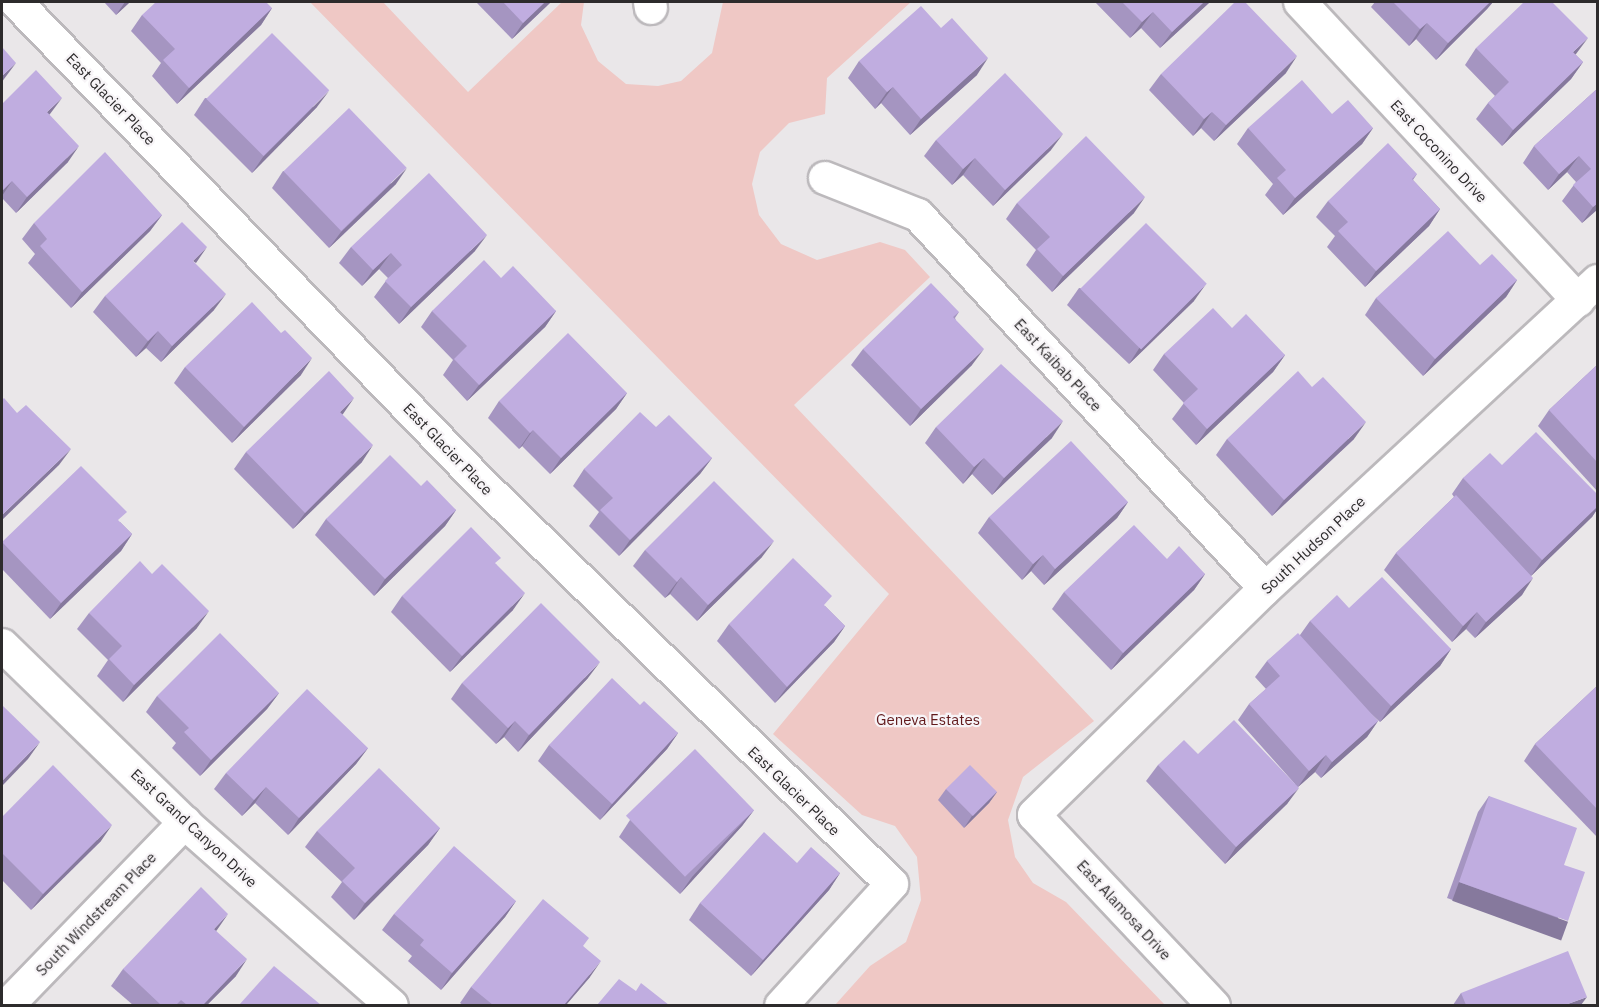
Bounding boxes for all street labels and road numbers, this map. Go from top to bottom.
street label: East Glacier Place [63,49,159,149]
street label: East Coconino Drive [1387,96,1491,206]
street label: East Kaibab Place [1011,315,1105,415]
street label: East Glacier Place [400,399,496,499]
street label: South Hudson Place [1257,492,1369,598]
street label: East Glacier Place [744,743,844,839]
street label: East Grand Canyon Drive [127,765,261,891]
street label: South Windstream Place [32,848,160,980]
street label: East Alamosa Drive [1073,856,1175,964]

